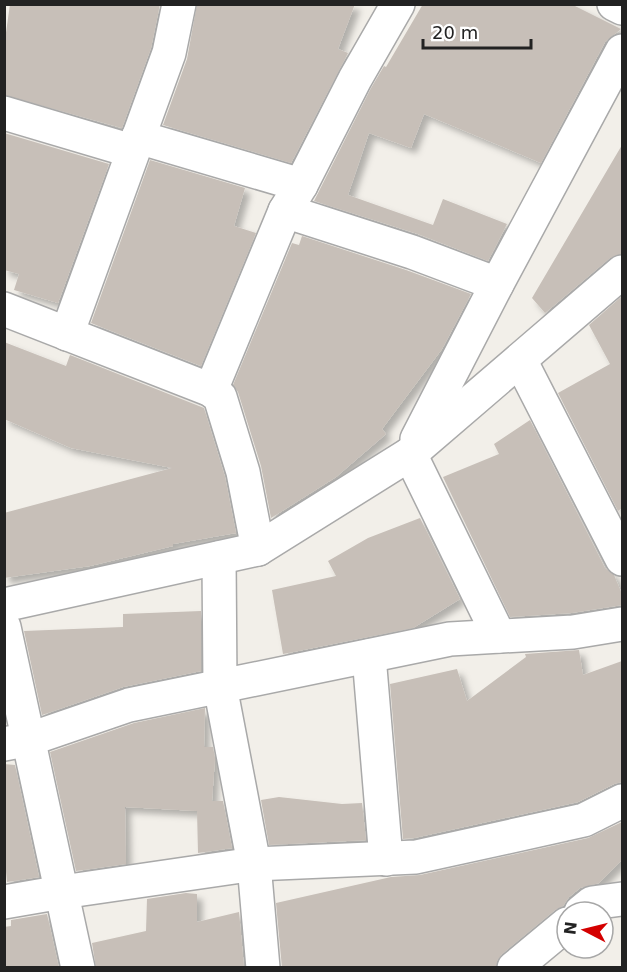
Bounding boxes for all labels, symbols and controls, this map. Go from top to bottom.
scale bar [423,12,531,50]
text: 20 m [432,22,478,43]
north arrow [555,900,615,960]
text: N [560,920,581,936]

